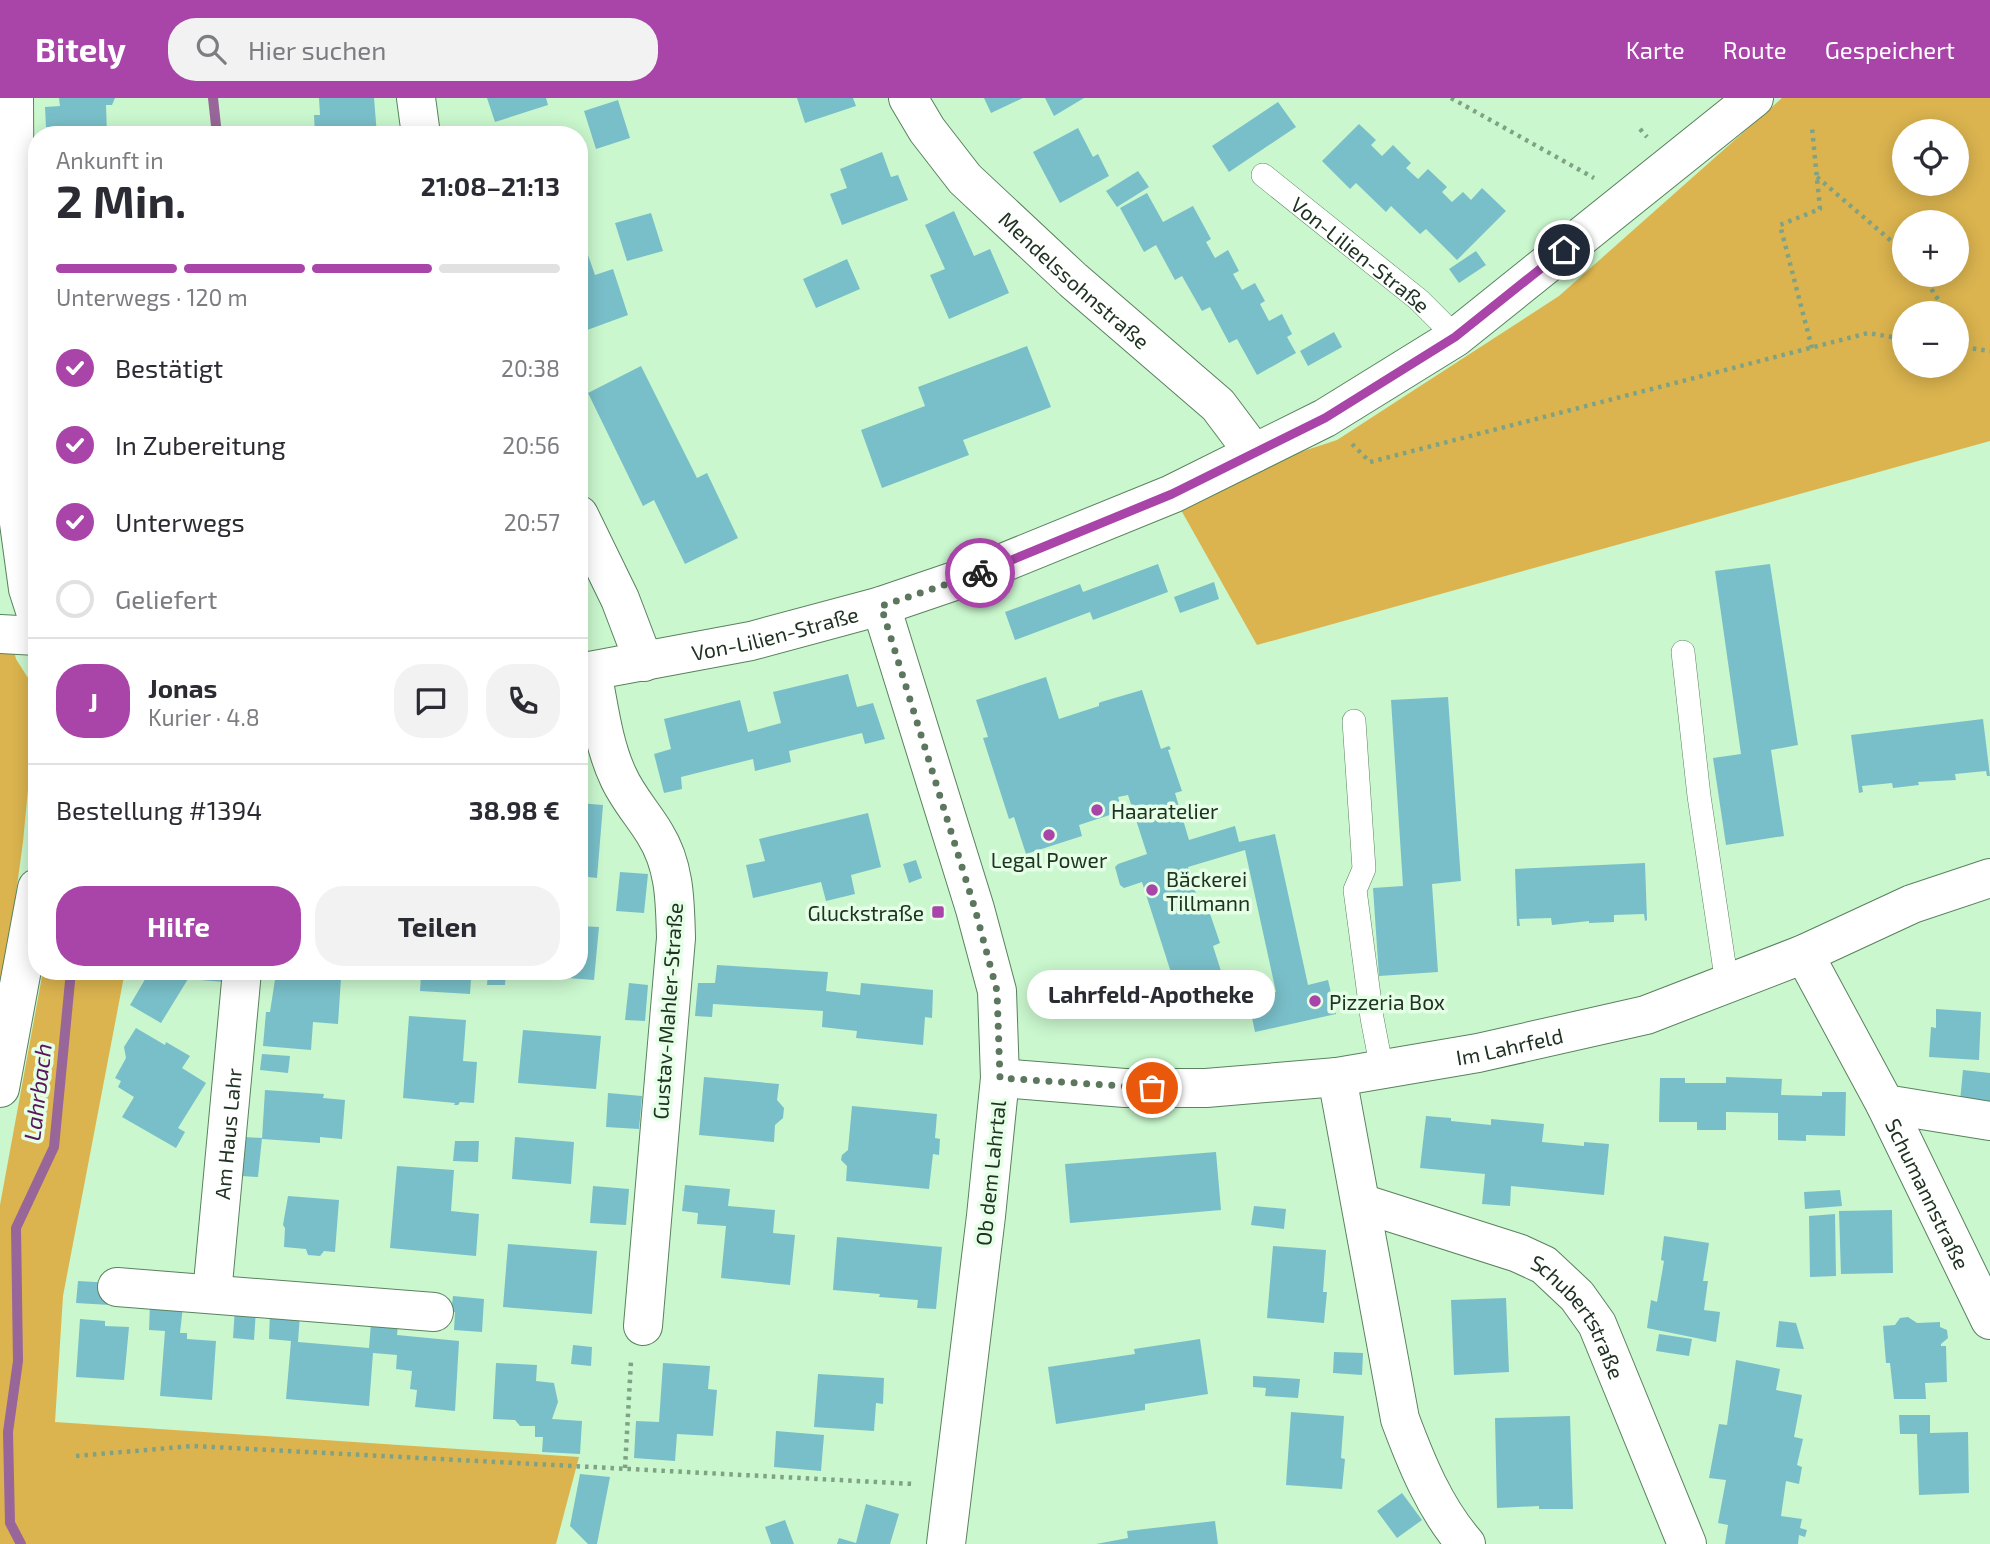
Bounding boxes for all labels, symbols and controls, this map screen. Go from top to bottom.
search box [168,18,658,81]
text: Bitely [35,29,126,69]
icon: search [192,30,230,68]
text: Hier suchen [248,34,386,65]
text: Karte [1626,35,1685,64]
text: Route [1723,35,1787,64]
text: Gespeichert [1825,35,1955,64]
map controls [1892,119,1969,378]
button: locate [1892,119,1969,196]
text: Ankunft in [56,146,164,174]
text: 21:08–21:13 [421,170,560,201]
text: 2 Min. [56,172,186,227]
street label: Von-Lilien-Straße [1287,191,1436,317]
street label: Mendelssohnstraße [995,205,1155,353]
button: + [1892,210,1969,287]
pin [1534,220,1594,280]
icon: home [1545,231,1583,269]
text: Unterwegs · 120 m [56,283,248,311]
button: − [1892,301,1969,378]
icon: check [56,349,94,387]
text: Bestätigt [115,352,223,383]
text: 20:38 [501,354,560,382]
icon: check [56,426,94,464]
text: In Zubereitung [115,429,286,460]
text: 20:56 [502,431,560,459]
icon: check [56,503,94,541]
text: Unterwegs [115,506,245,537]
text: 20:57 [504,508,560,536]
courier [945,538,1015,608]
icon: bike [961,554,999,592]
text: Geliefert [115,583,217,614]
street label: Von-Lilien-Straße [689,600,861,664]
button: chat [394,664,468,738]
button: phone [486,664,560,738]
text: Jonas [148,672,217,703]
text: J [88,686,98,717]
text: Kurier · 4.8 [148,703,260,731]
text: Bestellung #1394 [56,794,262,825]
text: 38.98 € [469,794,560,825]
place label: Haaratelier [1111,798,1219,823]
marker: Haaratelier [1089,802,1105,818]
marker: Legal Power [1041,827,1057,843]
place label: Legal Power [991,847,1108,872]
place label: Bäckerei Tillmann [1166,866,1250,915]
marker: Bäckerei Tillmann [1144,882,1160,898]
button: Hilfe [56,886,301,966]
button: Teilen [315,886,560,966]
place label: Gluckstraße [808,900,924,925]
street label: Gustav-Mahler-Straße [647,902,687,1120]
marker: Gluckstraße [930,904,946,920]
callout: Lahrfeld-Apotheke [1028,969,1276,1018]
text: Lahrfeld-Apotheke [1048,980,1254,1008]
place label: Pizzeria Box [1329,989,1445,1014]
marker: Pizzeria Box [1307,993,1323,1009]
street label: Im Lahrfeld [1454,1022,1565,1069]
water label: Lahrbach [17,1042,57,1142]
pin [1122,1058,1182,1118]
street label: Am Haus Lahr [208,1066,245,1201]
icon: bag [1133,1069,1171,1107]
street label: Ob dem Lahrtal [970,1098,1010,1247]
street label: Schumannstraße [1881,1114,1976,1273]
street label: Schubertstraße [1527,1248,1631,1382]

